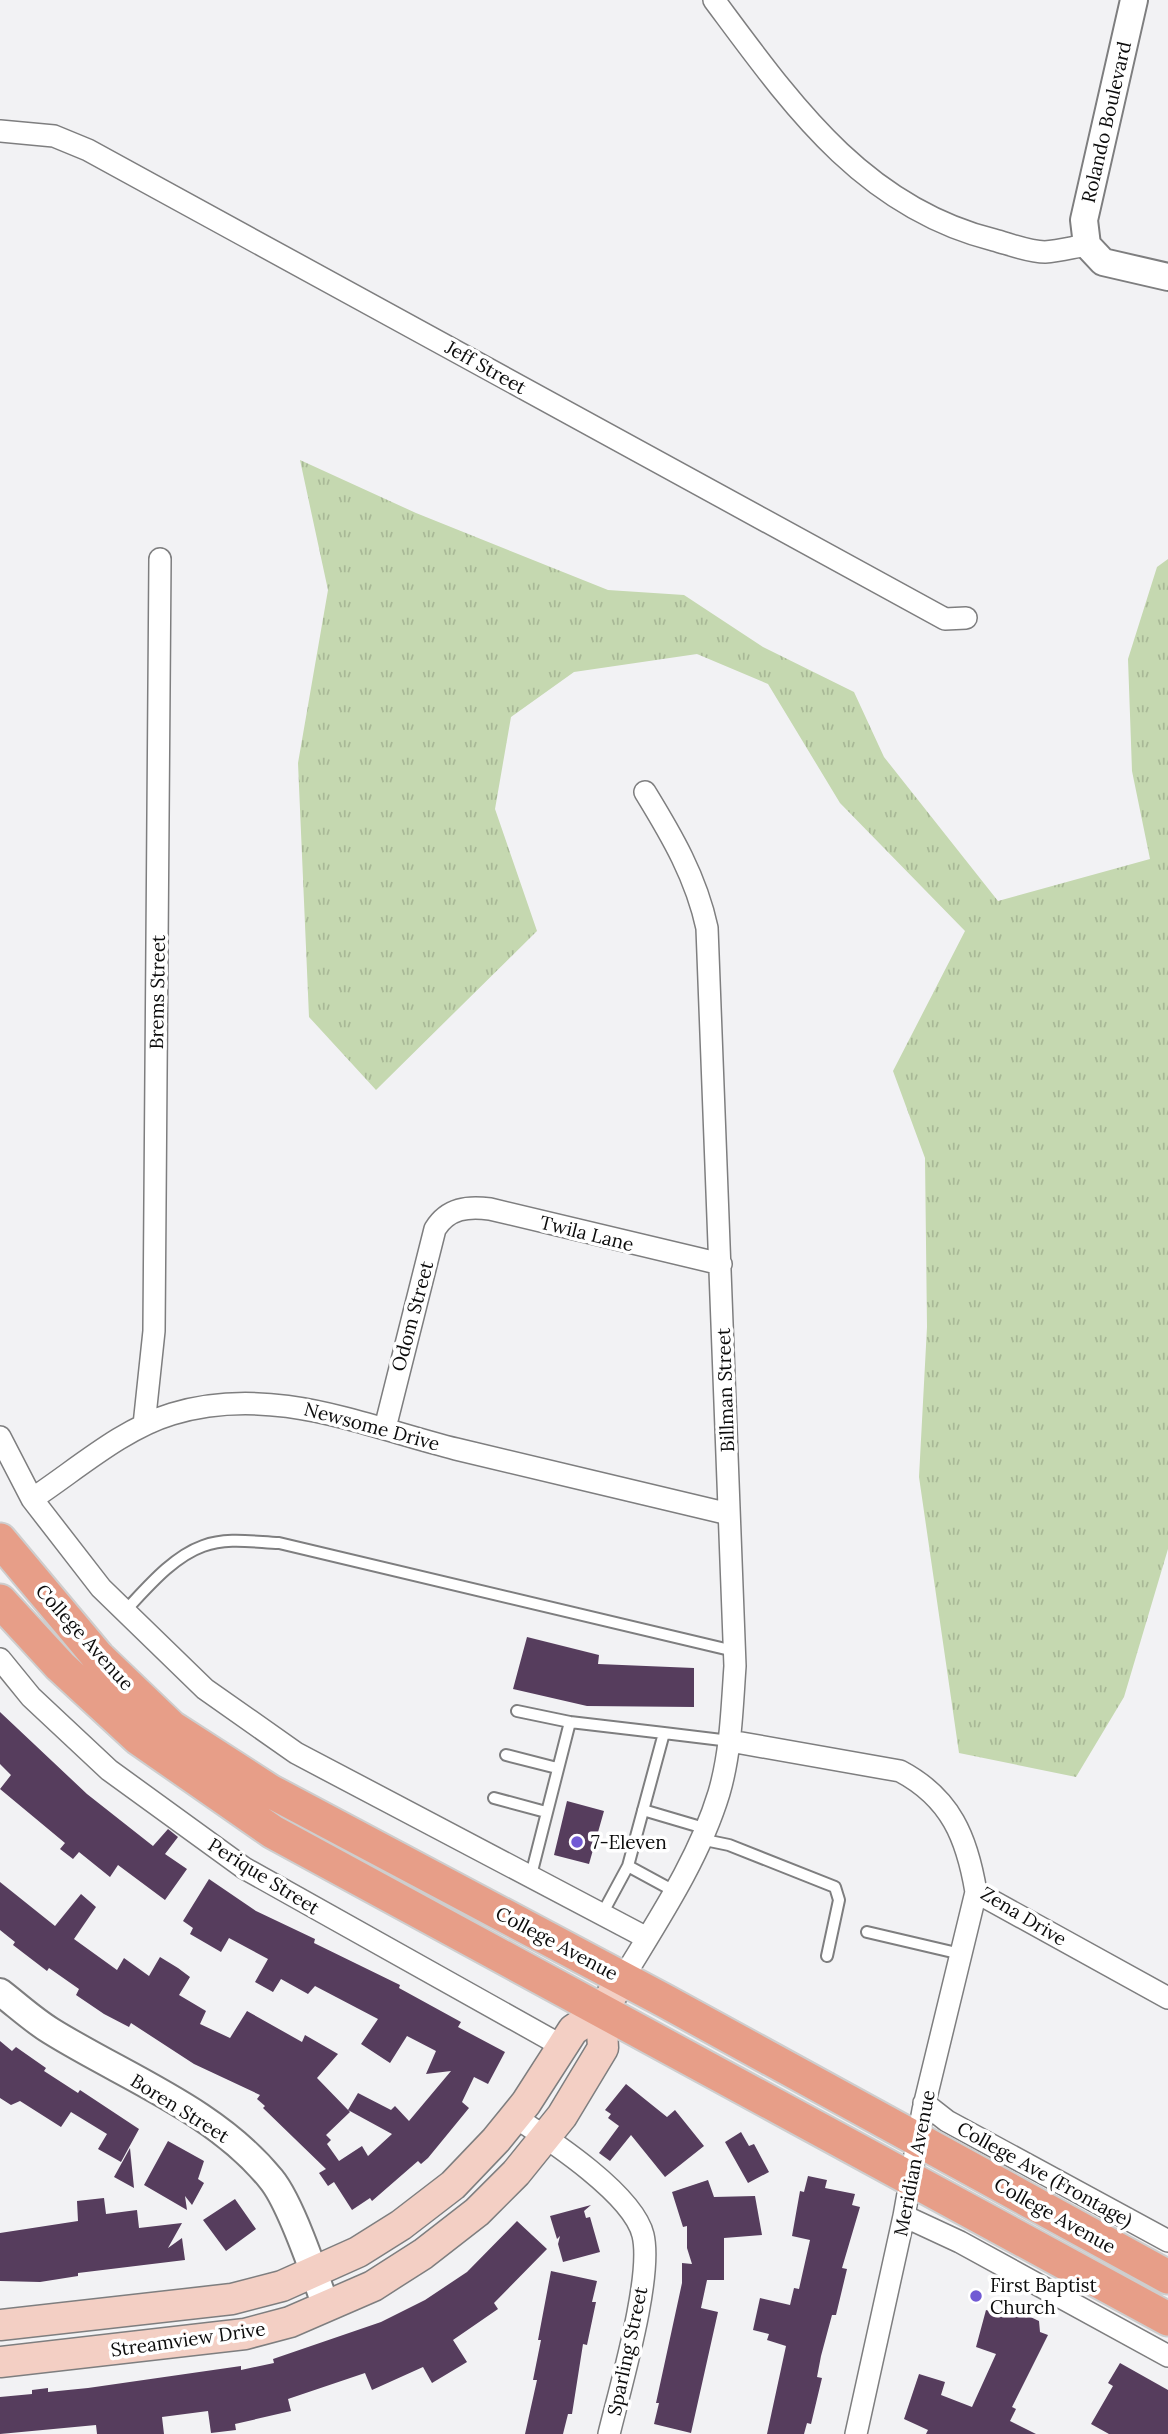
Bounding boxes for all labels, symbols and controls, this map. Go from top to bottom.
street label: Rolando Boulevard [1076,39,1136,205]
street label: Jeff Street [440,334,531,399]
street label: Brems Street [144,934,170,1050]
street label: Twila Lane [538,1210,636,1256]
street label: Odom Street [386,1258,438,1374]
street label: Billman Street [711,1327,739,1453]
street label: Newsome Drive [302,1396,442,1456]
street label: College Avenue [31,1579,139,1695]
place label: 7-Eleven [591,1830,667,1854]
street label: Perique Street [204,1832,325,1920]
marker: 7-Eleven [569,1834,585,1850]
street label: Zena Drive [977,1881,1071,1951]
street label: College Avenue [492,1901,622,1985]
street label: Boren Street [126,2068,234,2148]
street label: Meridian Avenue [888,2088,940,2238]
street label: College Ave (Frontage) [953,2116,1137,2233]
street label: College Avenue [990,2172,1120,2258]
place label: First Baptist Church [990,2273,1097,2319]
street label: Sparling Street [602,2284,653,2418]
marker: First Baptist Church [968,2288,984,2304]
street label: Streamview Drive [109,2316,267,2362]

